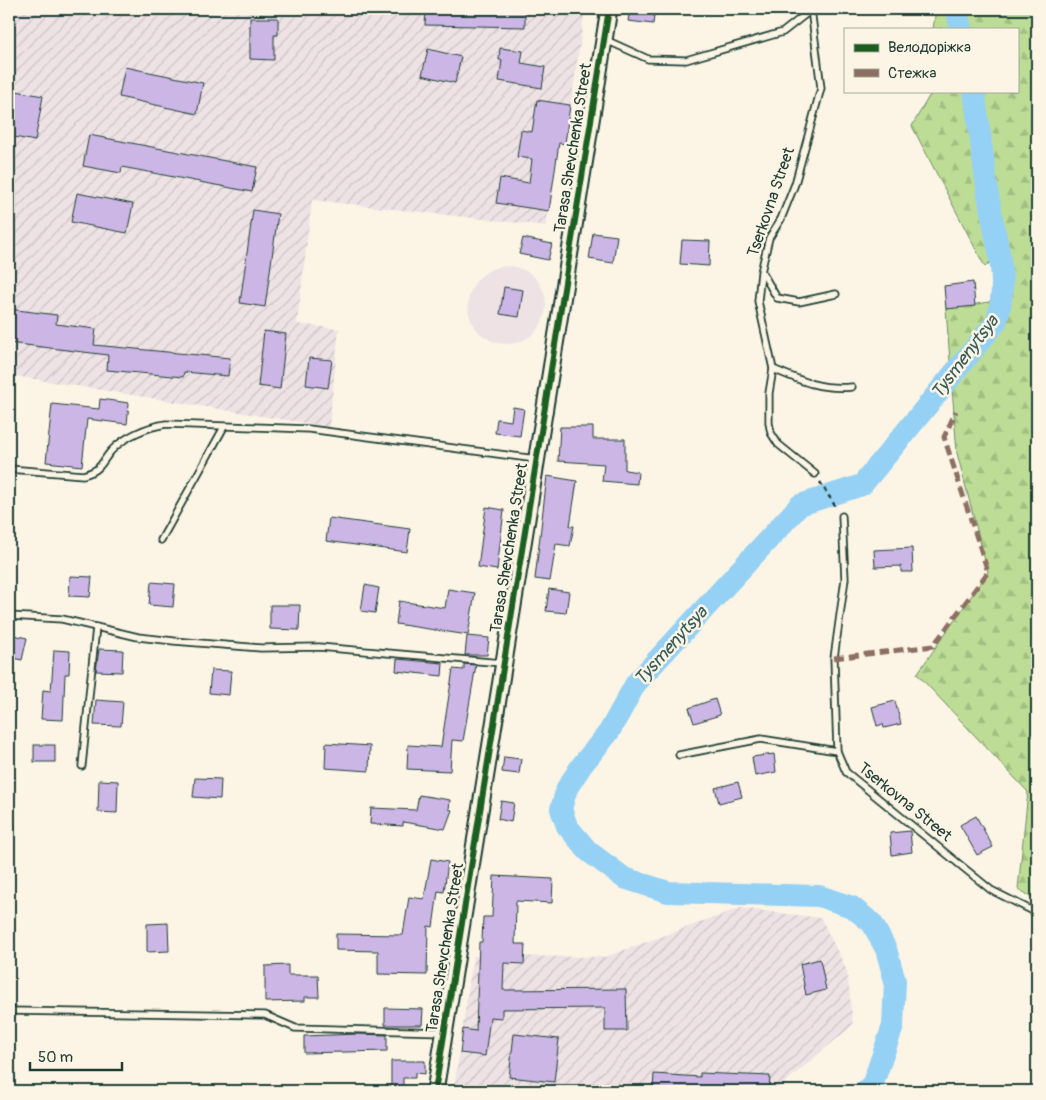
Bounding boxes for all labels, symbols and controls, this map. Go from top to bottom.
legend [844,28,1018,92]
text: Велодоріжка [888,38,971,57]
street label: Tarasa Shevchenka Street [550,61,596,234]
text: Стежка [888,64,937,83]
street label: Tserkovna Street [743,144,799,259]
water label: Tysmenytsya [926,309,1005,403]
street label: Tarasa Shevchenka Street [486,461,532,634]
water label: Tysmenytsya [629,600,714,690]
street label: Tserkovna Street [854,758,956,846]
street label: Tarasa Shevchenka Street [422,861,468,1034]
scale bar [30,1040,122,1072]
text: 50 m [38,1048,73,1067]

